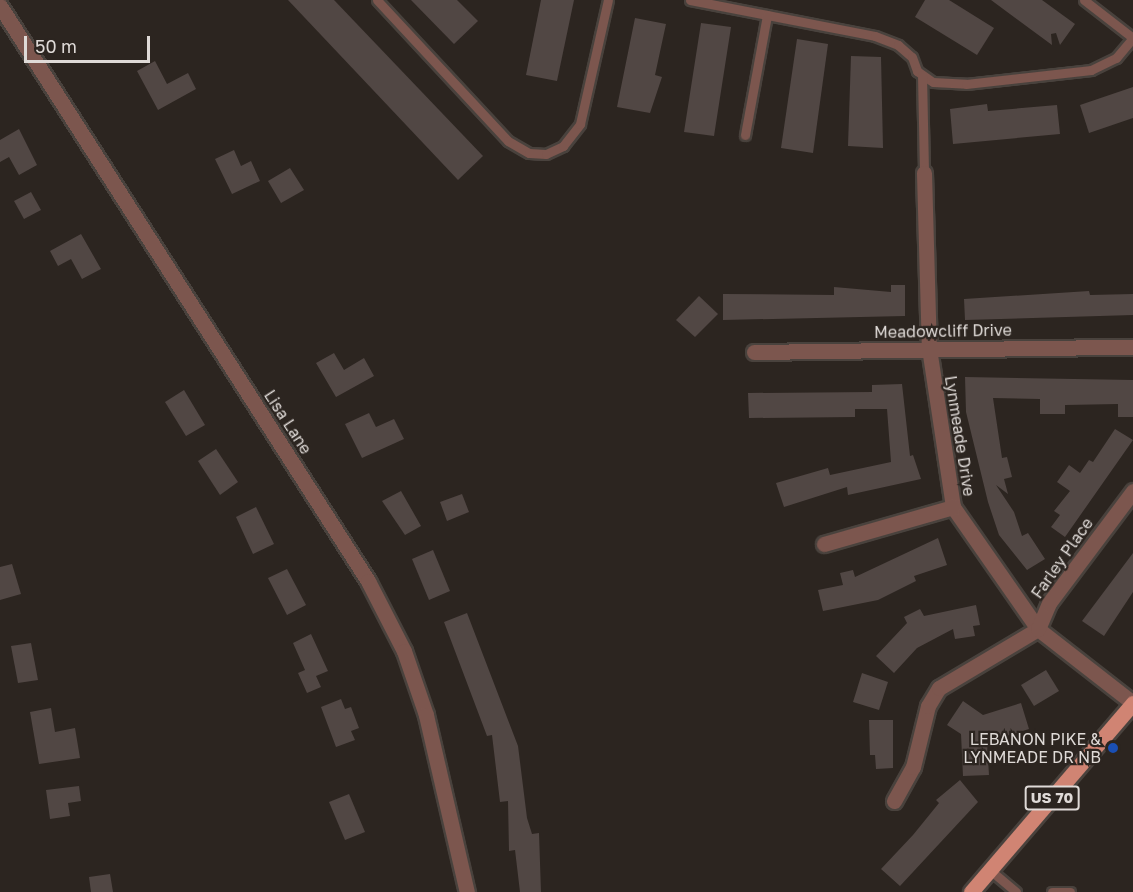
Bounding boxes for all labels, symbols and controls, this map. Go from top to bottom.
scale bar [27,24,153,62]
text: 50 m [35,35,77,57]
street label: Meadowcliff Drive [874,320,1012,342]
street label: Lynmeade Drive [941,374,979,498]
street label: Lisa Lane [260,386,316,458]
street label: Farley Place [1027,514,1097,602]
place label: LEBANON PIKE & LYNMEADE DR NB [963,729,1101,767]
marker: LEBANON PIKE & LYNMEADE DR NB [1106,741,1120,755]
road number: US 70 [1024,786,1080,810]

